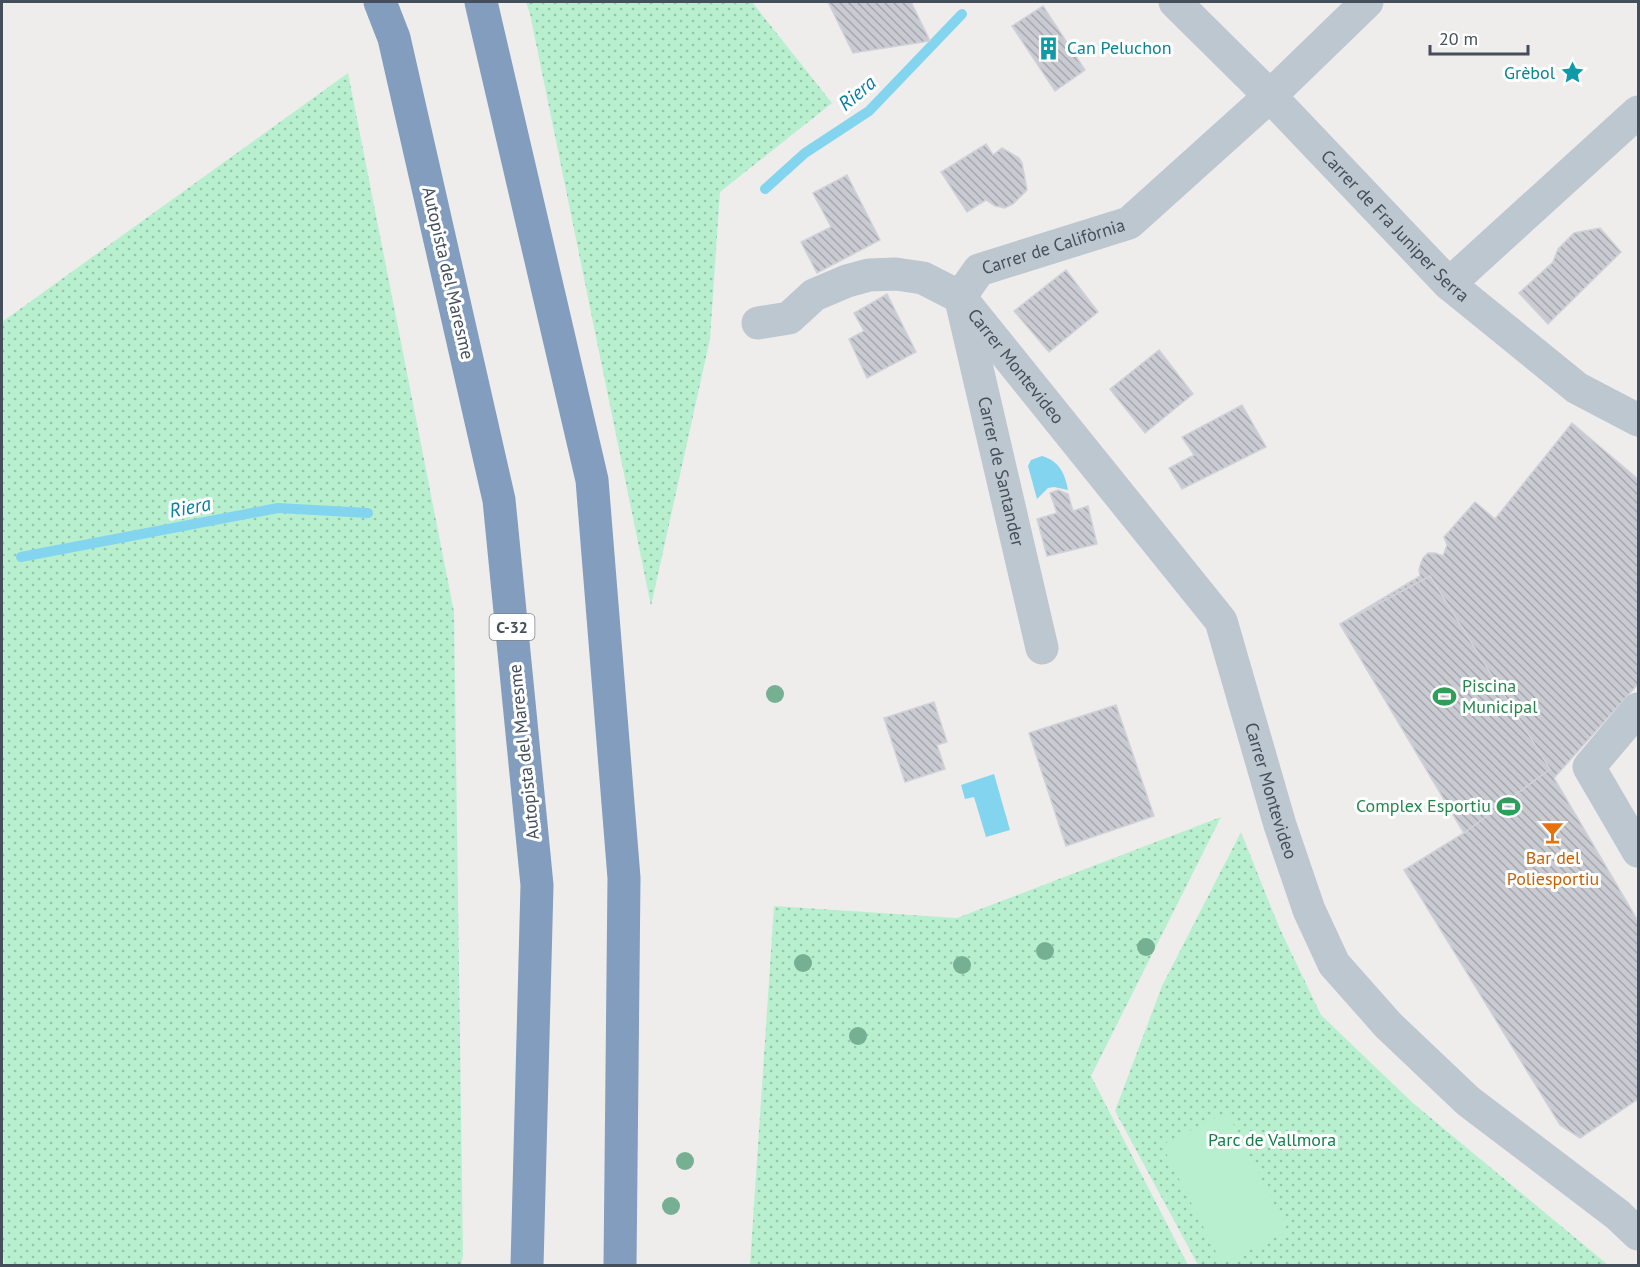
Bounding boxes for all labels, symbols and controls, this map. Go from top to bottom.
scale bar [1430,18,1528,56]
text: 20 m [1439,27,1478,50]
building icon: Can Peluchon [1036,35,1062,61]
place label: Can Peluchon [1067,36,1172,59]
place icon: Grèbol [1560,60,1586,86]
place label: Grèbol [1504,61,1556,84]
water label: Riera [833,69,882,116]
street label: Carrer de Fra Juniper Serra [1316,145,1474,307]
street label: Autopista del Maresme [417,184,480,361]
street label: Carrer de Califòrnia [979,213,1128,279]
street label: Carrer Montevideo [963,304,1070,428]
street label: Carrer de Santander [973,394,1030,549]
water label: Riera [167,490,213,524]
road number: C-32 [490,614,534,640]
street label: Autopista del Maresme [503,663,544,841]
place label: Piscina Municipal [1462,674,1538,718]
sports icon: Piscina Municipal [1431,683,1457,709]
street label: Carrer Montevideo [1240,720,1303,862]
sports icon: Complex Esportiu [1496,793,1522,819]
place label: Complex Esportiu [1356,794,1491,817]
bar icon: Bar del Poliesportiu [1540,819,1566,845]
place label: Bar del Poliesportiu [1507,846,1599,890]
park label: Parc de Vallmora [1208,1128,1336,1151]

